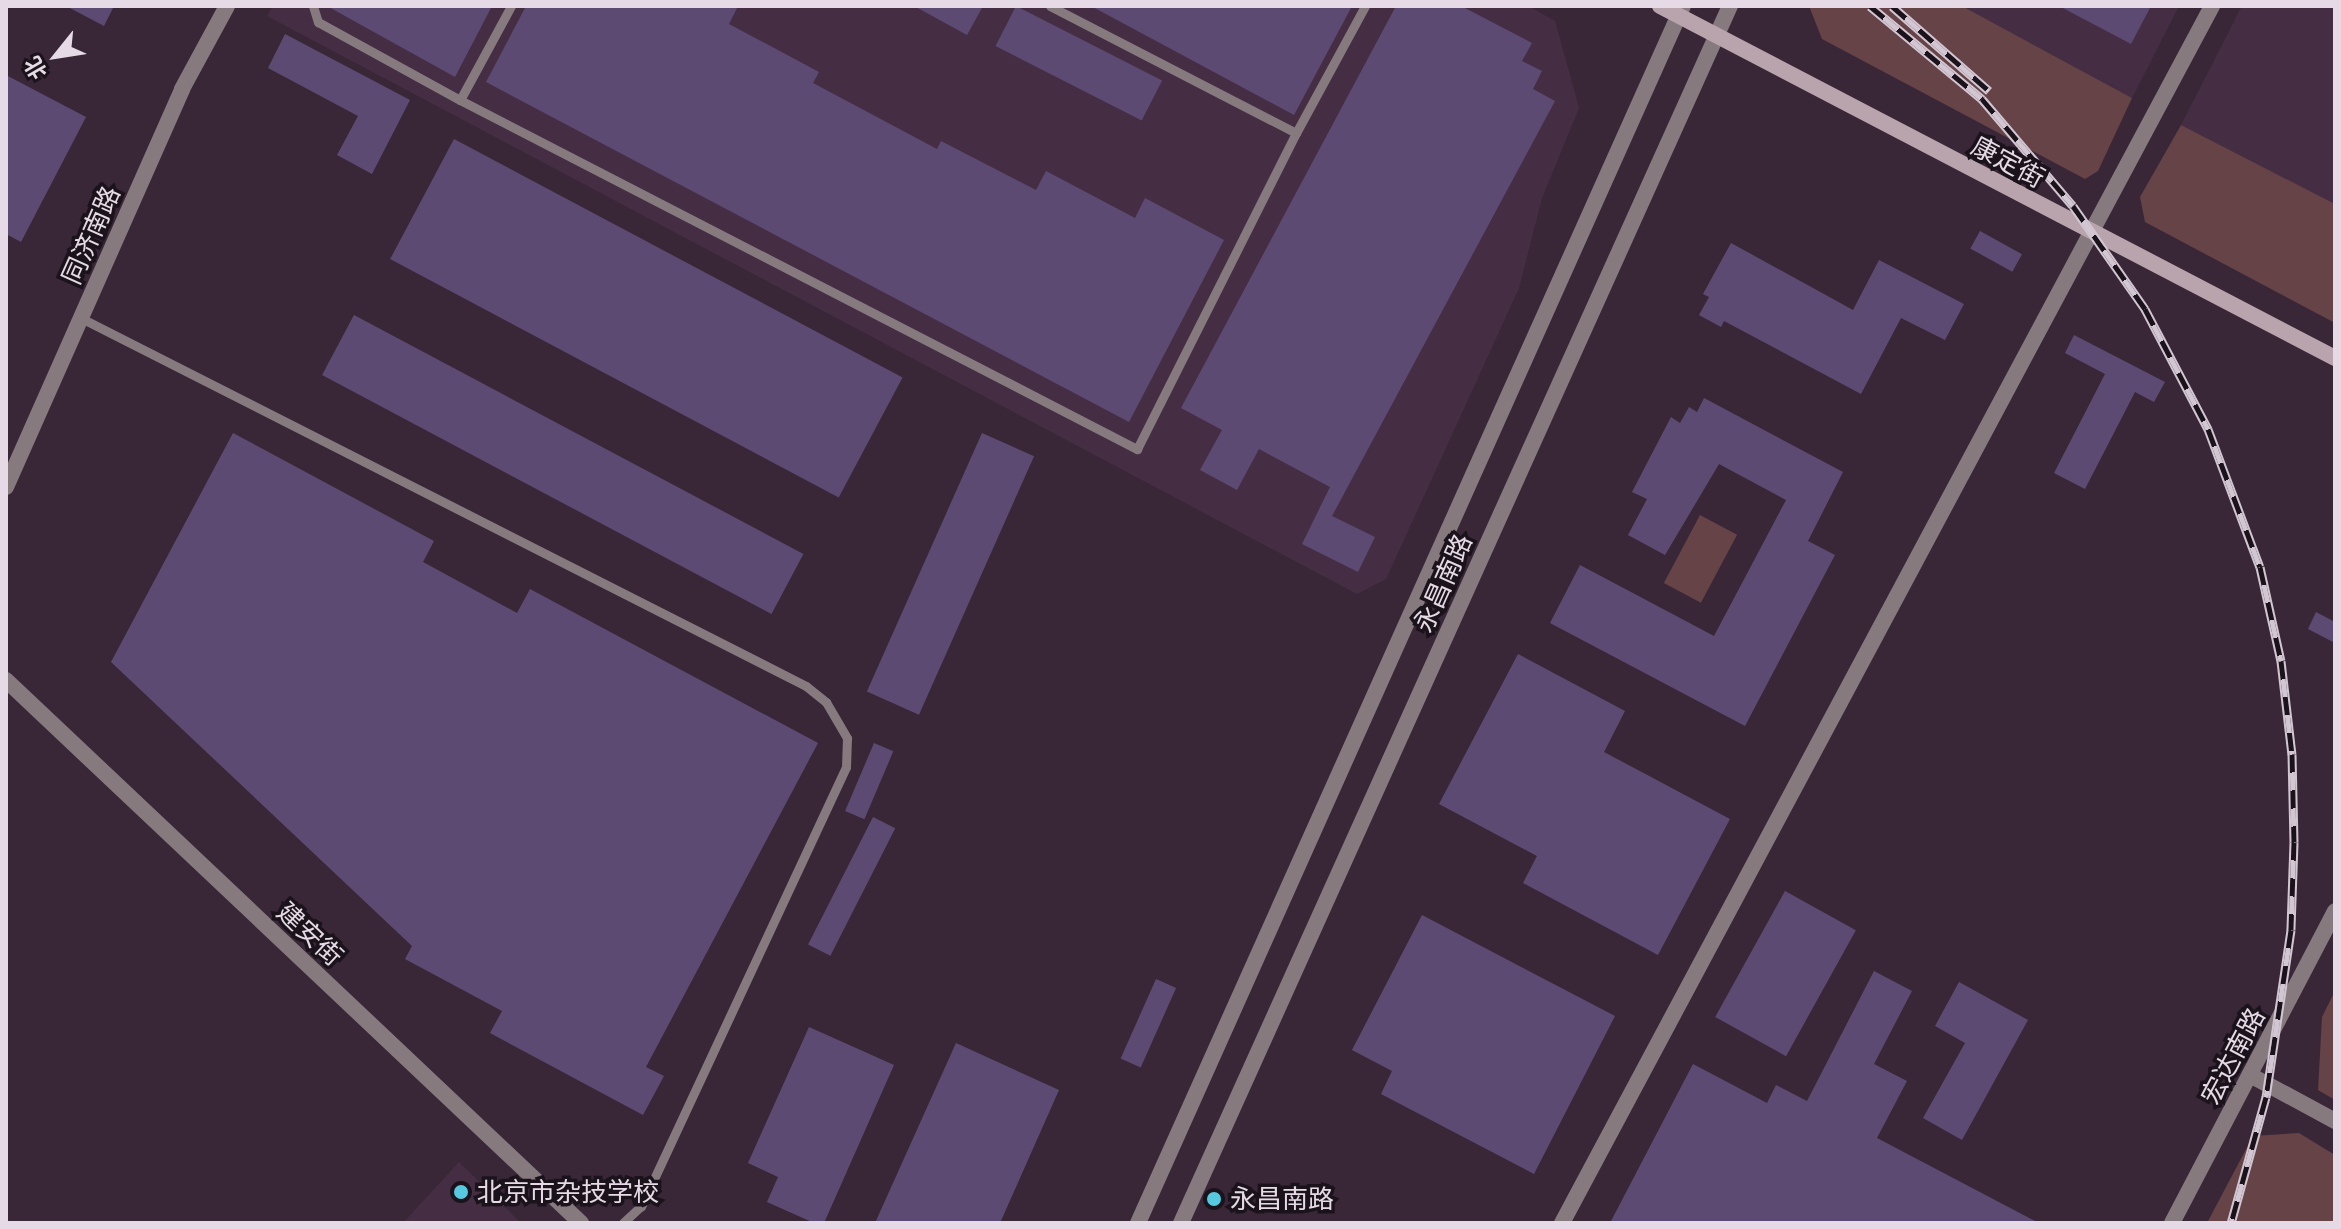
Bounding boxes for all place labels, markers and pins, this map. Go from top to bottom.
place label: 北京市杂技学校 [477,1176,659,1208]
marker: 北京市杂技学校 [452,1183,470,1201]
place label: 永昌南路 [1230,1183,1334,1215]
marker: 永昌南路 [1205,1190,1223,1208]

